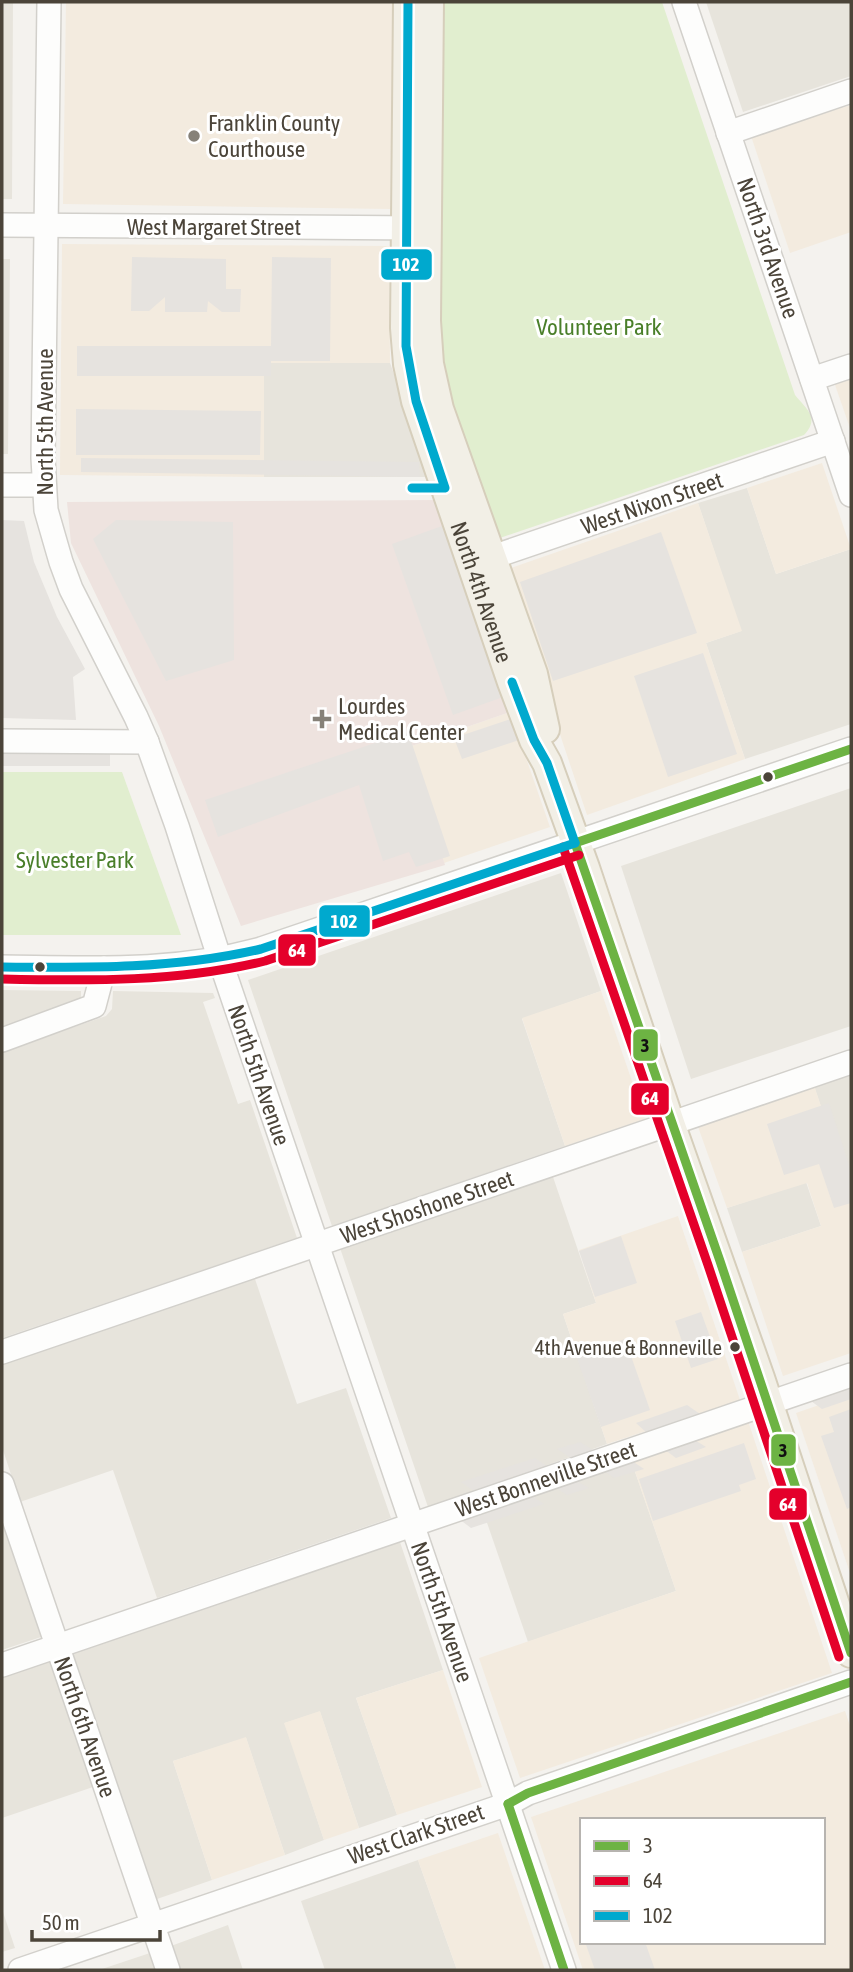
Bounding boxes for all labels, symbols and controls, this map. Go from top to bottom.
place label: Franklin County Courthouse [208,110,340,162]
marker: Franklin County Courthouse [186,128,202,144]
street label: North 3rd Avenue [732,174,804,322]
street label: West Margaret Street [127,214,301,240]
line badge: 102 [380,248,433,281]
text: 102 [393,253,419,275]
park label: Volunteer Park [536,314,662,340]
street label: North 5th Avenue [32,348,58,496]
street label: West Nixon Street [578,467,726,539]
street label: North 4th Avenue [445,518,517,666]
place label: Lourdes Medical Center [338,693,465,745]
marker: Lourdes Medical Center [312,709,332,729]
unlabelled marker [761,770,775,784]
park label: Sylvester Park [16,847,134,873]
line badge: 102 [318,904,371,938]
text: 102 [331,910,357,932]
line badge: 64 [277,933,317,967]
text: 64 [288,939,306,961]
unlabelled marker [33,960,47,974]
street label: North 5th Avenue [223,1001,295,1149]
line badge: 3 [632,1028,659,1062]
text: 3 [641,1034,650,1056]
line badge: 64 [630,1082,670,1116]
text: 64 [641,1087,659,1109]
street label: West Shoshone Street [337,1165,517,1249]
place label: 4th Avenue & Bonneville [535,1335,722,1359]
marker: 4th Avenue & Bonneville [728,1340,742,1354]
line badge: 3 [770,1433,797,1467]
street label: West Bonneville Street [452,1436,640,1522]
text: 3 [779,1439,788,1461]
line badge: 64 [768,1487,808,1521]
text: 64 [779,1493,797,1515]
street label: North 5th Avenue [406,1538,478,1686]
street label: North 6th Avenue [49,1653,121,1801]
street label: West Clark Street [345,1799,487,1869]
legend [580,1818,825,1944]
text: 3 [643,1833,653,1857]
text: 64 [643,1868,663,1892]
scale bar [32,1898,159,1942]
text: 102 [643,1903,673,1927]
text: 50 m [42,1910,80,1934]

